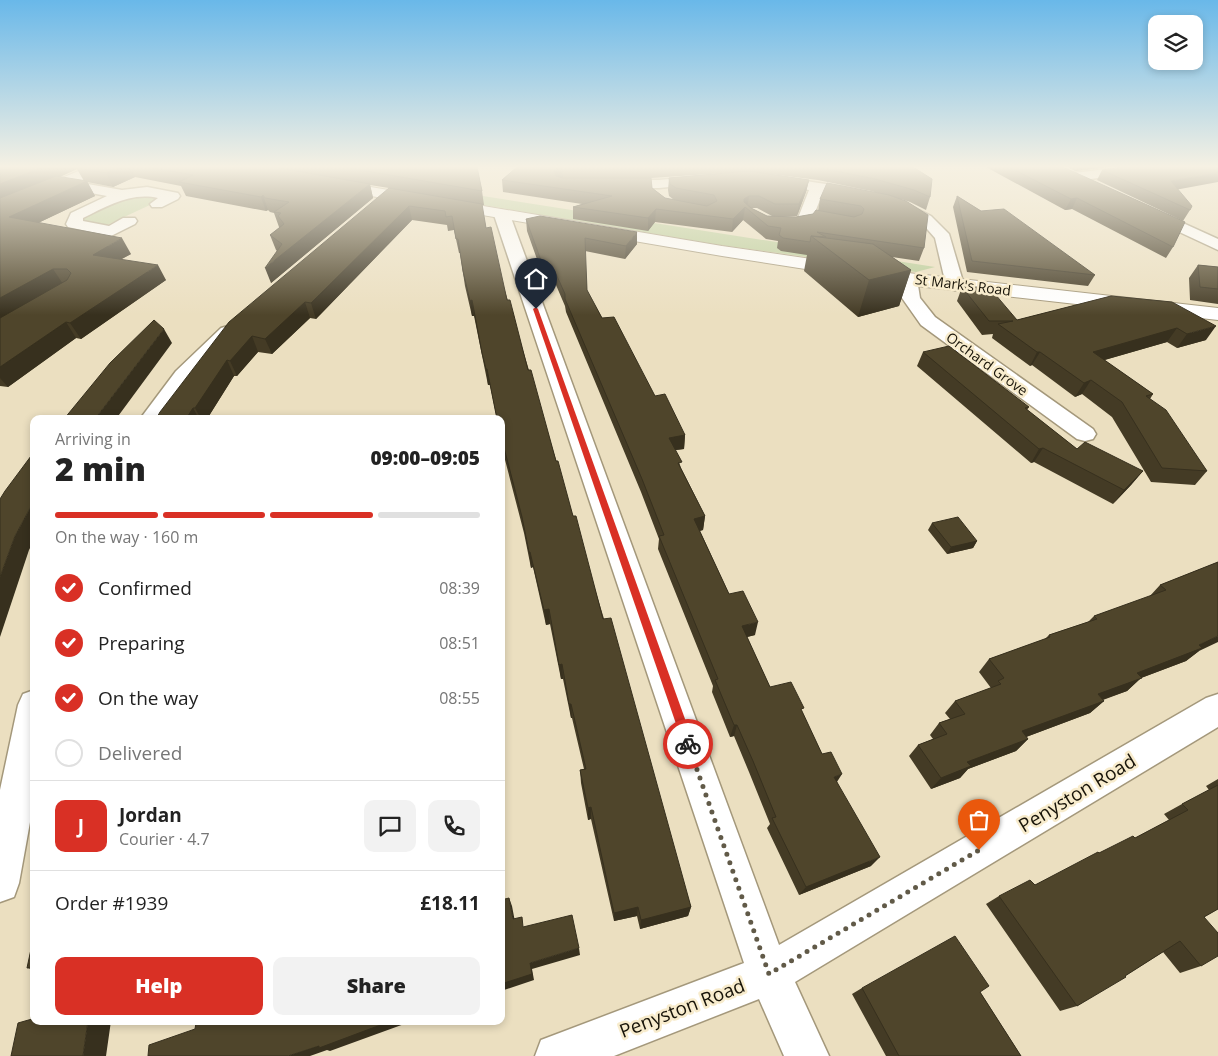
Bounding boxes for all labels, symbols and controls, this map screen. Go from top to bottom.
map controls [1148,15,1203,70]
button: layers [1148,15,1203,70]
pin [515,258,557,309]
icon: home [522,265,550,293]
street label: St Mark's Road [914,269,1012,300]
street label: Orchard Grove [943,327,1032,400]
text: Arriving in [55,428,131,450]
text: 09:00–09:05 [370,445,480,471]
text: 2 min [55,447,146,490]
text: On the way · 160 m [55,526,198,548]
icon: check [55,574,83,602]
text: Confirmed [98,575,192,601]
text: 08:39 [439,577,480,599]
icon: check [55,629,83,657]
text: Preparing [98,630,185,656]
text: 08:51 [439,632,480,654]
icon: check [55,684,83,712]
text: On the way [98,685,198,711]
text: 08:55 [439,687,480,709]
courier [663,719,713,769]
icon: bike [674,730,702,758]
text: Delivered [98,740,182,766]
street label: Penyston Road [1014,748,1140,838]
pin [958,799,1000,850]
button: chat [364,800,416,852]
button: phone [428,800,480,852]
text: Jordan [119,802,182,828]
icon: bag [965,806,993,834]
text: J [78,813,84,839]
text: Courier · 4.7 [119,828,210,850]
text: Order #1939 [55,890,168,916]
text: £18.11 [420,890,480,916]
button: Help [55,957,263,1015]
button: Share [273,957,480,1015]
street label: Penyston Road [616,972,748,1044]

